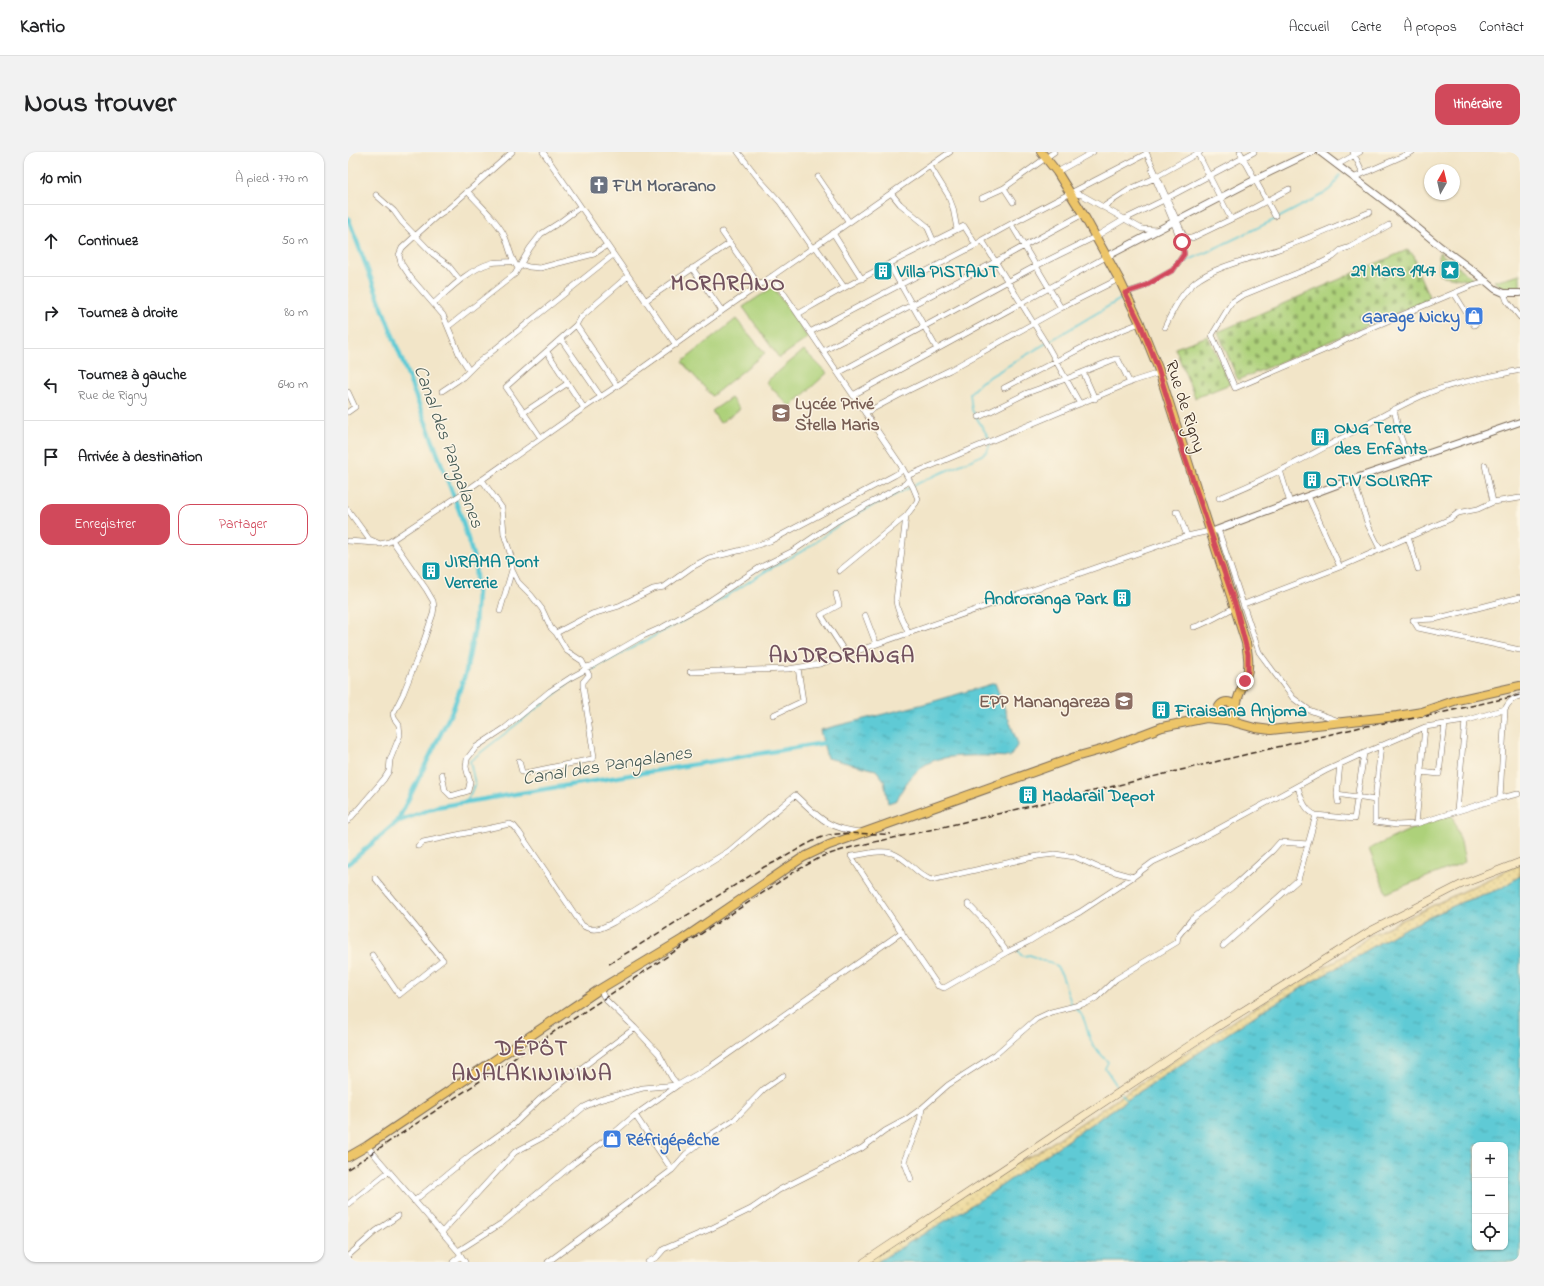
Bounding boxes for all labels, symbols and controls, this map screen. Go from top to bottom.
text: Kartio [20,14,65,41]
text: Accueil [1289,17,1329,38]
text: Carte [1351,17,1382,38]
text: À propos [1404,17,1457,38]
text: Contact [1479,17,1524,38]
text: Nous trouver [24,84,176,125]
button: Itinéraire [1435,84,1520,125]
north arrow [1424,164,1460,200]
text: 10 min [40,166,82,191]
text: À pied · 770 m [235,169,308,188]
church icon: FLM Morarano [588,174,610,196]
place label: FLM Morarano [612,174,716,200]
icon: ahead [40,230,62,252]
text: Continuez [78,230,138,252]
text: 50 m [282,231,308,250]
route start [1173,233,1191,251]
place label: 29 Mars 1947 [1350,259,1437,285]
place icon: 29 Mars 1947 [1439,259,1461,281]
building icon: Villa PISTANT [872,260,894,282]
place label: Villa PISTANT [896,260,1000,286]
district label: MORARANO [670,269,786,301]
icon: right [40,302,62,324]
text: Tournez à droite [78,302,178,324]
text: 80 m [284,303,308,322]
place label: Garage Nicky [1362,305,1460,332]
shop icon: Garage Nicky [1463,305,1485,327]
street label: Rue de Rigny [1156,357,1211,456]
water label: Canal des Pangalanes [405,362,490,533]
text: Tournez à gauche [78,364,186,386]
icon: left [40,374,62,396]
text: 640 m [278,375,308,394]
text: Rue de Rigny [78,386,147,405]
place label: Lycée Privé Stella Maris [795,392,880,439]
school or university icon: Lycée Privé Stella Maris [770,402,792,424]
place label: ONG Terre des Enfants [1334,416,1428,463]
building icon: ONG Terre des Enfants [1309,426,1331,448]
icon: arrive [40,446,62,468]
text: Arrivée à destination [78,446,203,468]
building icon: OTIV SOLIRAF [1301,469,1323,491]
place label: OTIV SOLIRAF [1326,469,1433,495]
button: Enregistrer [40,504,170,545]
button: Partager [178,504,308,545]
place label: JIRAMA Pont Verrerie [444,550,540,597]
building icon: JIRAMA Pont Verrerie [420,560,442,582]
place label: Androranga Park [984,587,1109,614]
building icon: Androranga Park [1111,587,1133,609]
district label: ANDRORANGA [769,641,915,673]
route end [1236,672,1254,690]
place label: EPP Manangareza [979,690,1110,717]
school or university icon: EPP Manangareza [1113,690,1135,712]
building icon: Firaisana Anjoma [1150,699,1172,721]
place label: Firaisana Anjoma [1174,699,1307,725]
water label: Canal des Pangalanes [521,740,695,794]
building icon: Madarail Depot [1017,784,1039,806]
place label: Madarail Depot [1042,784,1156,810]
district label: DÉPÔT ANALAKINININA [452,1034,612,1091]
shop icon: Réfrigépêche [601,1128,623,1150]
place label: Réfrigépêche [626,1128,720,1155]
map controls [1472,1142,1508,1250]
button: + [1472,1142,1508,1178]
button: − [1472,1178,1508,1214]
button: locate [1472,1214,1508,1250]

